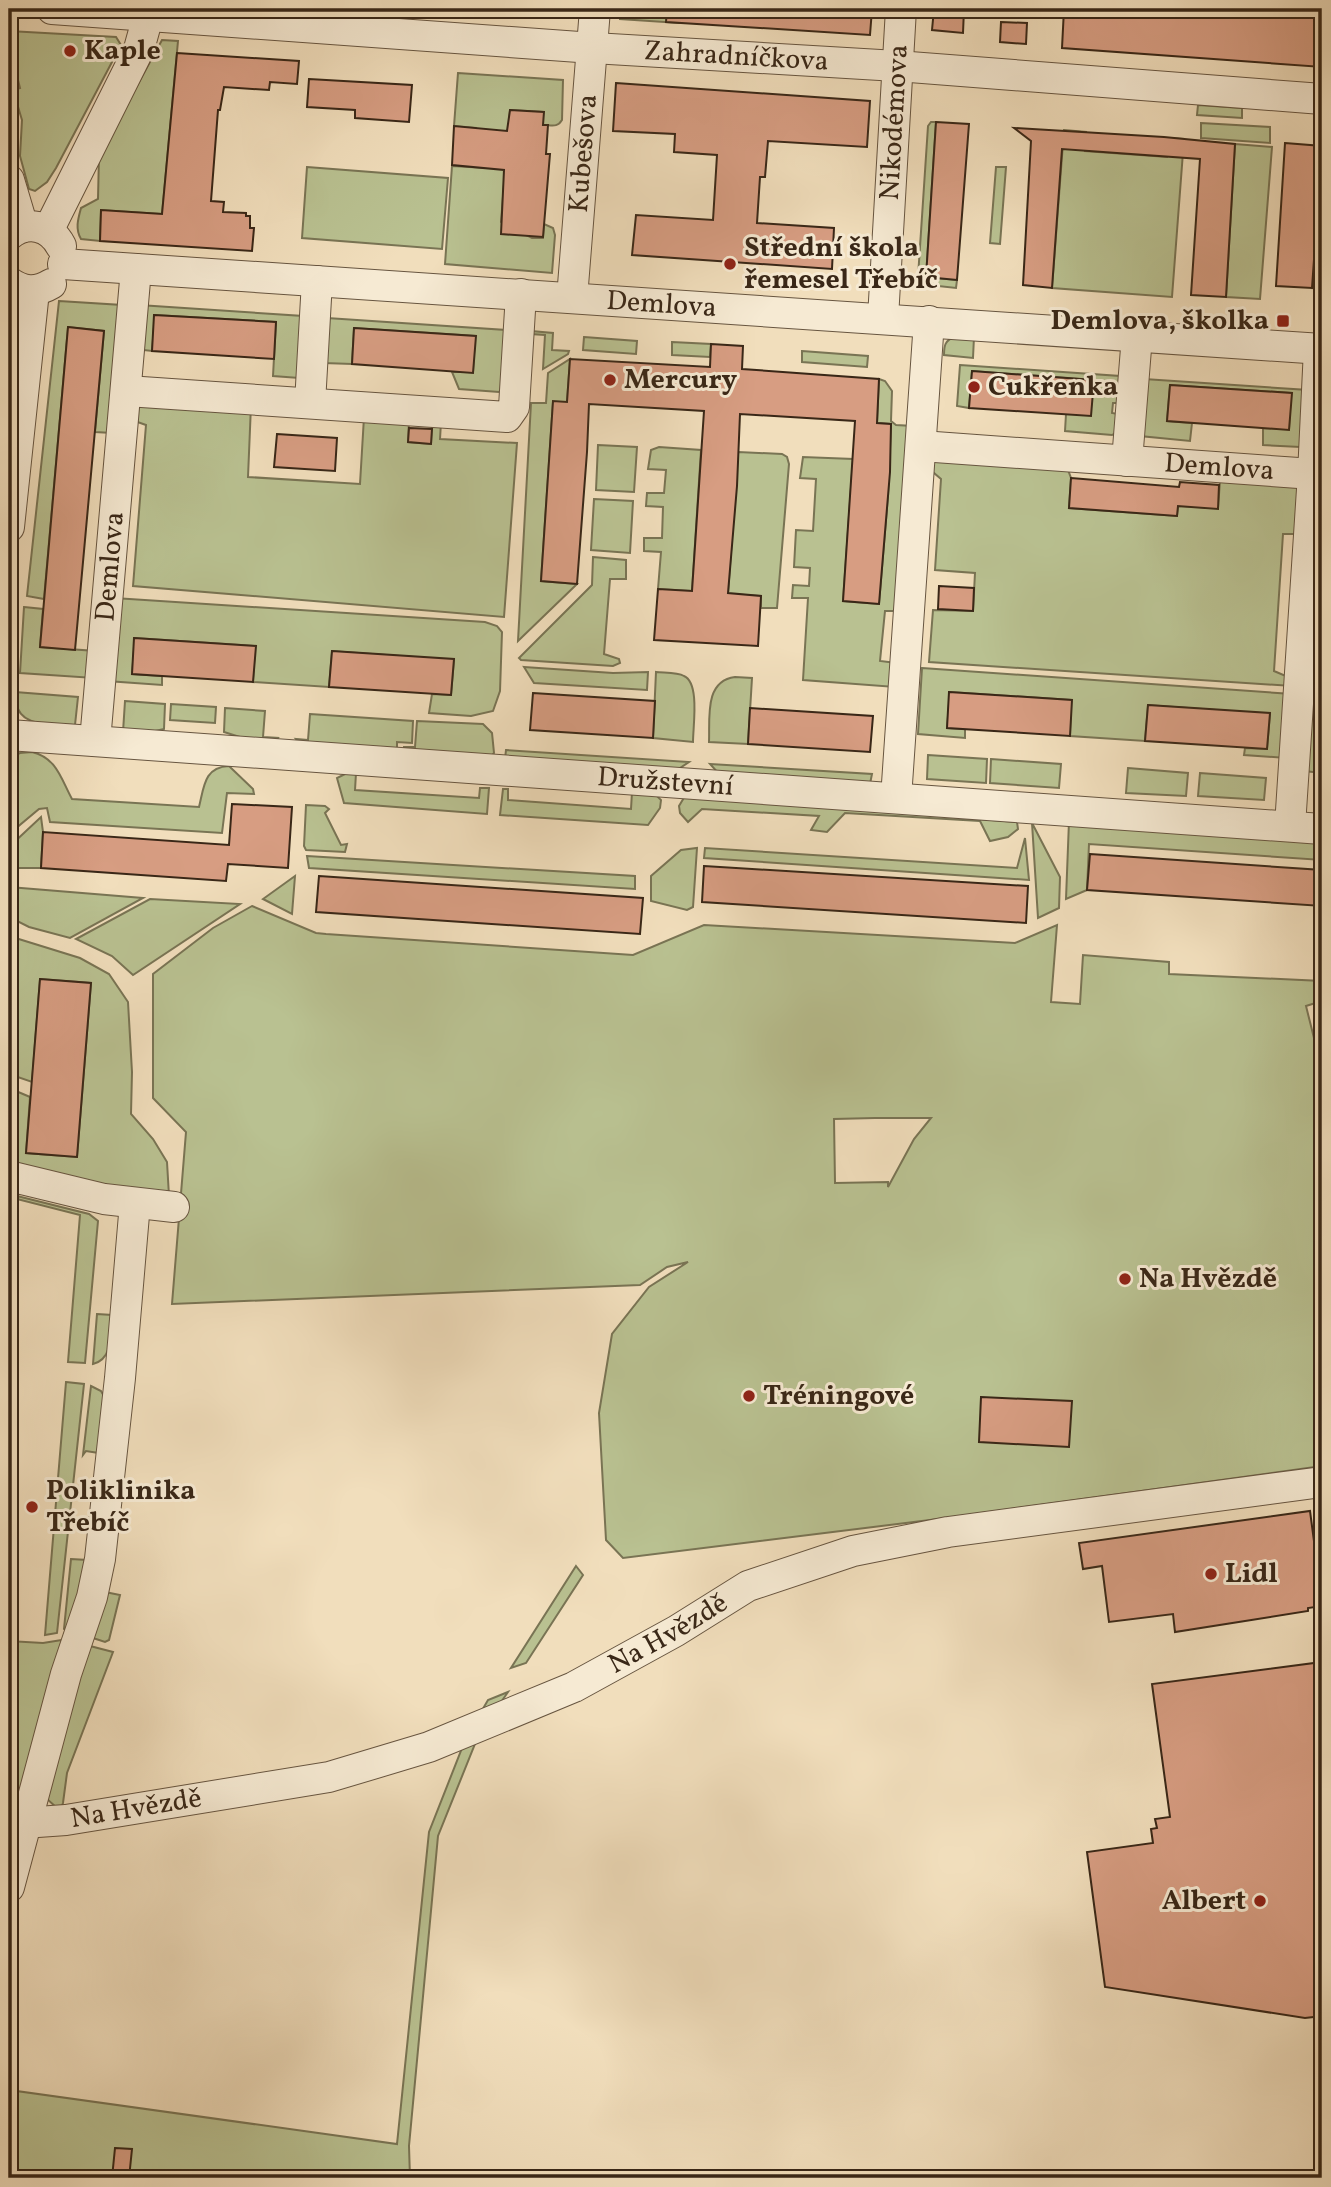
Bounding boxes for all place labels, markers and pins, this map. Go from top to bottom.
place label: Kaple [84,32,161,71]
marker: Kaple [62,43,78,59]
place label: Střední škola řemesel Třebíč [744,229,938,300]
marker: Střední škola řemesel Třebíč [722,256,738,272]
place label: Demlova, školka [1050,302,1269,341]
marker: Demlova, školka [1275,313,1291,329]
place label: Mercury [624,361,738,400]
place label: Cukřenka [988,368,1118,407]
marker: Mercury [602,372,618,388]
marker: Cukřenka [966,379,982,395]
place label: Na Hvězdě [1139,1260,1277,1299]
marker: Na Hvězdě [1117,1271,1133,1287]
place label: Tréningové [763,1377,914,1416]
marker: Tréningové [741,1388,757,1404]
place label: Poliklinika Třebíč [46,1472,196,1543]
marker: Poliklinika Třebíč [24,1499,40,1515]
place label: Lidl [1225,1555,1278,1594]
marker: Lidl [1203,1566,1219,1582]
place label: Albert [1162,1882,1246,1921]
marker: Albert [1252,1893,1268,1909]

